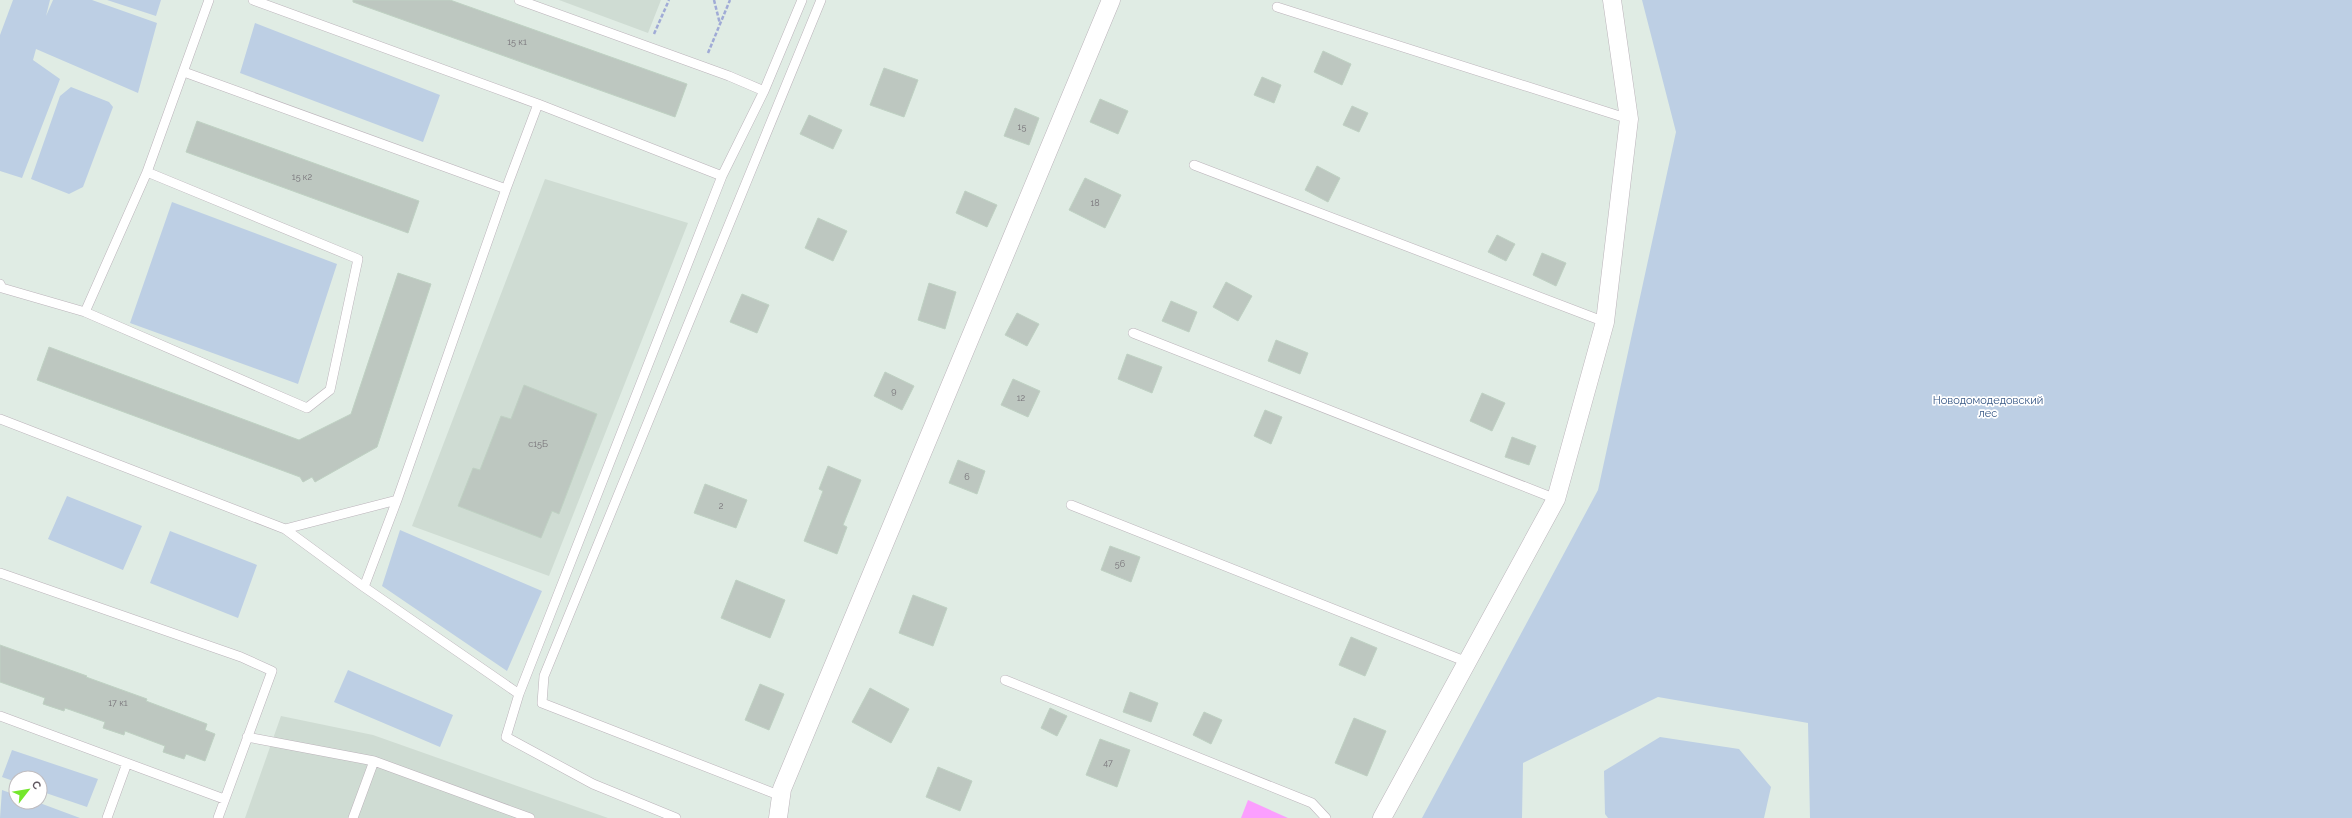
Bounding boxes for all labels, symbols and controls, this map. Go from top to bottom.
house number: 15 к1 [507,37,527,47]
house number: 15 [1018,122,1026,132]
house number: 15 к2 [292,172,313,182]
house number: 18 [1090,198,1100,208]
house number: 9 [891,386,897,396]
house number: 12 [1017,393,1026,403]
park label: Новодомодедовский лес [1933,394,2043,420]
house number: с15Б [528,439,548,449]
house number: 6 [964,472,970,482]
house number: 2 [719,501,724,511]
house number: 56 [1115,559,1126,569]
house number: 17 к1 [108,698,128,708]
house number: 47 [1103,758,1113,768]
north arrow [8,770,48,810]
text: С [29,779,44,792]

